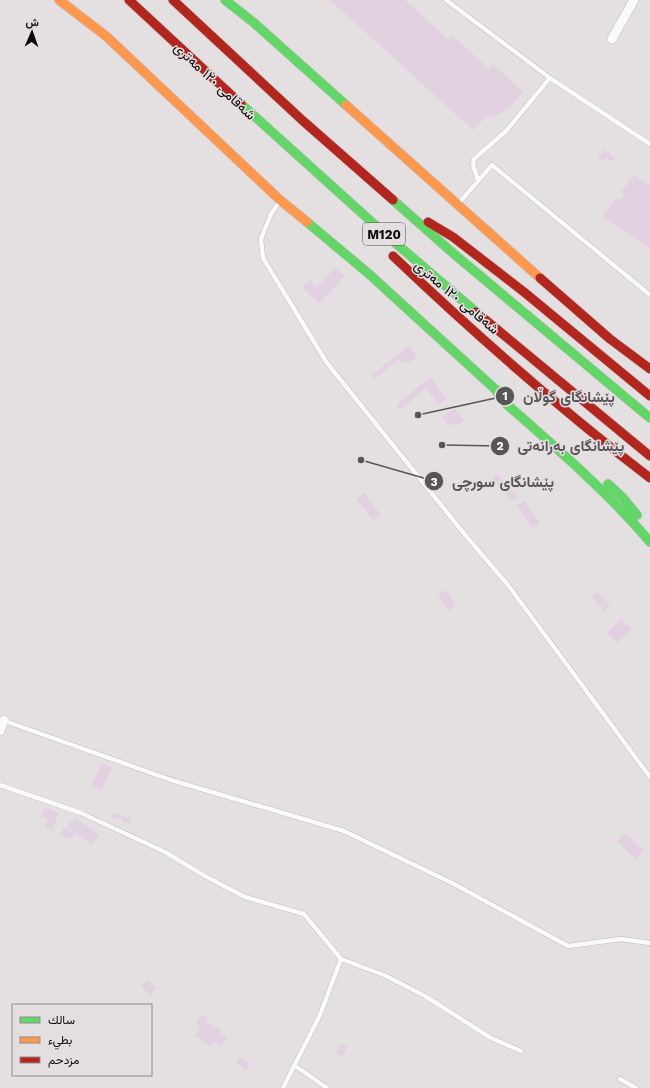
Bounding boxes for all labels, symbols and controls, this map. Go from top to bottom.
north arrow [12,12,52,52]
text: ش [25,16,39,29]
street label: شەقامی ١٢٠ مەتری [170,39,259,124]
road number: M120 [363,223,405,245]
street label: شەقامی ١٢٠ مەتری [411,257,503,338]
callout: پێشانگای گوڵان [495,383,623,410]
text: پێشانگای گوڵان [523,388,615,407]
text: 1 [502,389,508,403]
callout: پێشانگای بەرانەتی [490,432,633,459]
text: پێشانگای بەرانەتی [518,437,624,456]
text: 2 [496,439,504,453]
callout: پێشانگای سورچی [424,468,562,495]
text: پێشانگای سورچی [452,473,554,492]
text: 3 [430,475,438,489]
legend [12,1004,152,1076]
text: سالك [48,1013,75,1027]
text: بطيء [48,1033,72,1050]
text: مزدحم [48,1053,79,1068]

